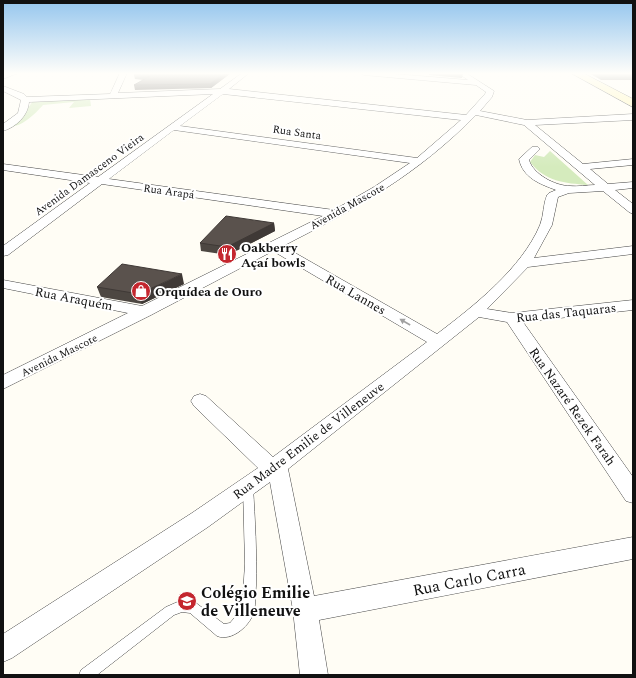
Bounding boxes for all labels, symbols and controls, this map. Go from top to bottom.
street label: Rua Santa [272,121,323,144]
street label: Avenida Damasceno Vieira [31,128,148,220]
street label: Avenida Mascote [307,179,388,234]
street label: Rua Arapá [142,180,196,204]
place label: Oakberry Açaí bowls [241,238,306,273]
restaurant icon: Oakberry Açaí bowls [216,243,238,265]
street label: Rua Lannes [321,269,390,320]
shop icon: Orquídea de Ouro [130,280,152,302]
street label: Rua Araquém [33,282,114,316]
place label: Orquídea de Ouro [155,282,262,302]
street label: Rua das Taquaras [515,298,617,328]
one-way arrow [399,319,411,326]
street label: Avenida Mascote [18,329,101,381]
street label: Rua Nazaré Rezek Farah [524,343,621,470]
street label: Rua Madre Emilie de Villeneuve [229,377,389,505]
street label: Rua Carlo Carra [411,557,528,603]
place label: Colégio Emilie de Villeneuve [201,581,310,623]
school or university icon: Colégio Emilie de Villeneuve [176,590,198,612]

